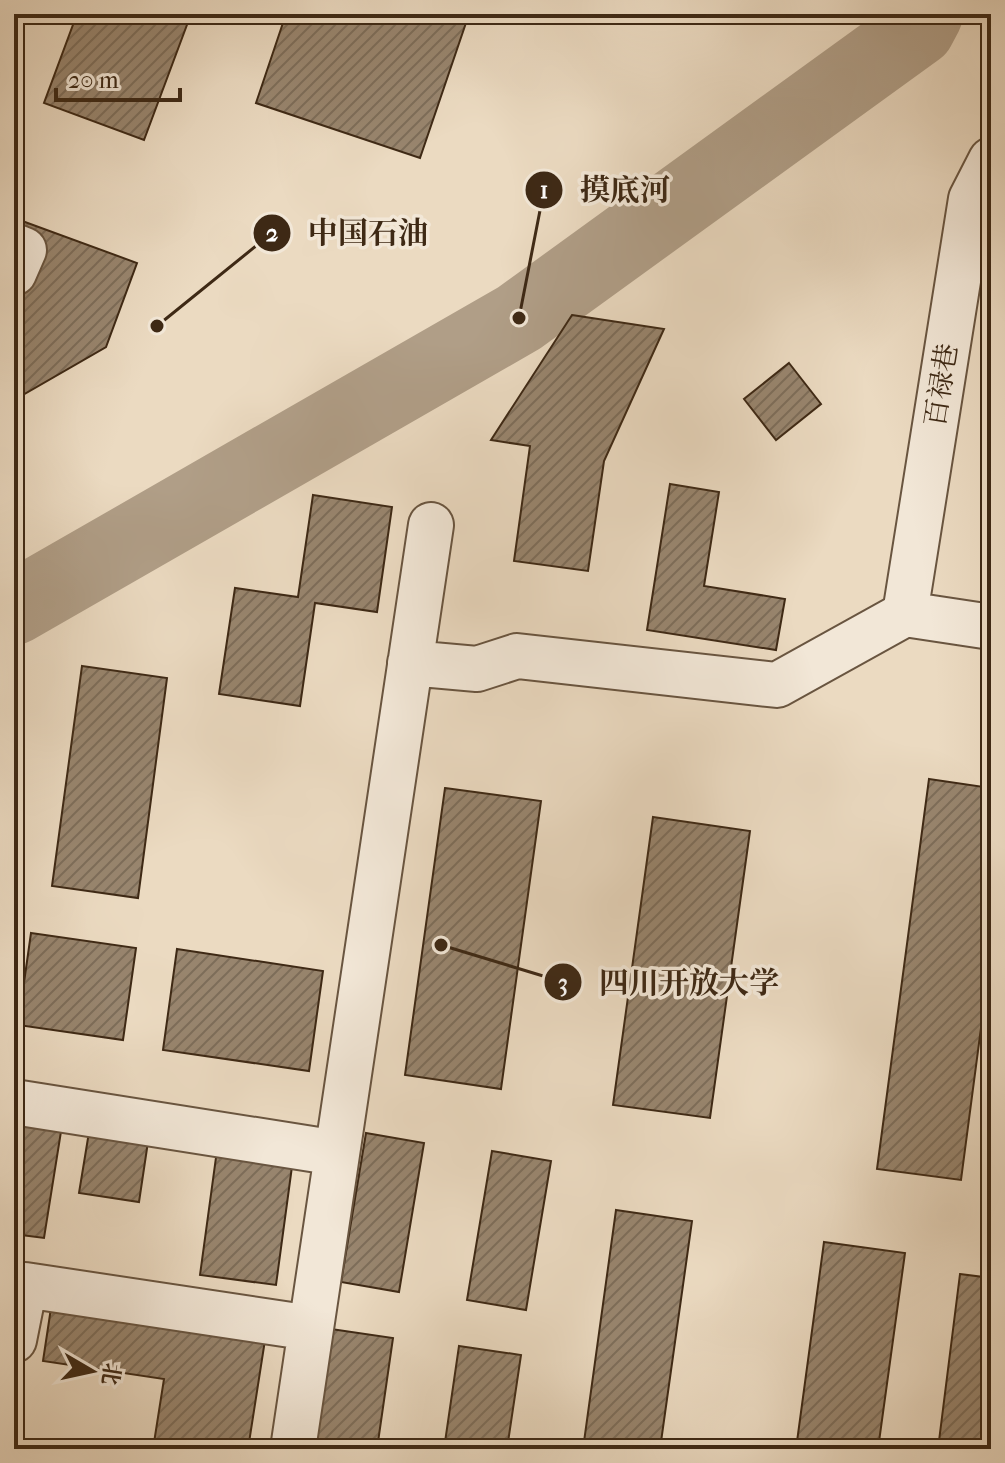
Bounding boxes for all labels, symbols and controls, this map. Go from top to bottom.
scale bar [56,52,180,102]
text: 20 m [68,66,119,94]
callout: 摸底河 [524,163,686,217]
text: 摸底河 [580,173,670,208]
text: 1 [540,176,548,204]
callout: 中国石油 [252,206,444,260]
text: 中国石油 [308,216,428,251]
text: 2 [266,219,278,247]
street label: 百禄巷 [918,341,964,429]
callout: 四川开放大学 [543,955,795,1009]
text: 四川开放大学 [599,966,779,1001]
text: 3 [558,969,568,997]
north arrow [52,1331,132,1411]
text: 北 [96,1361,125,1387]

